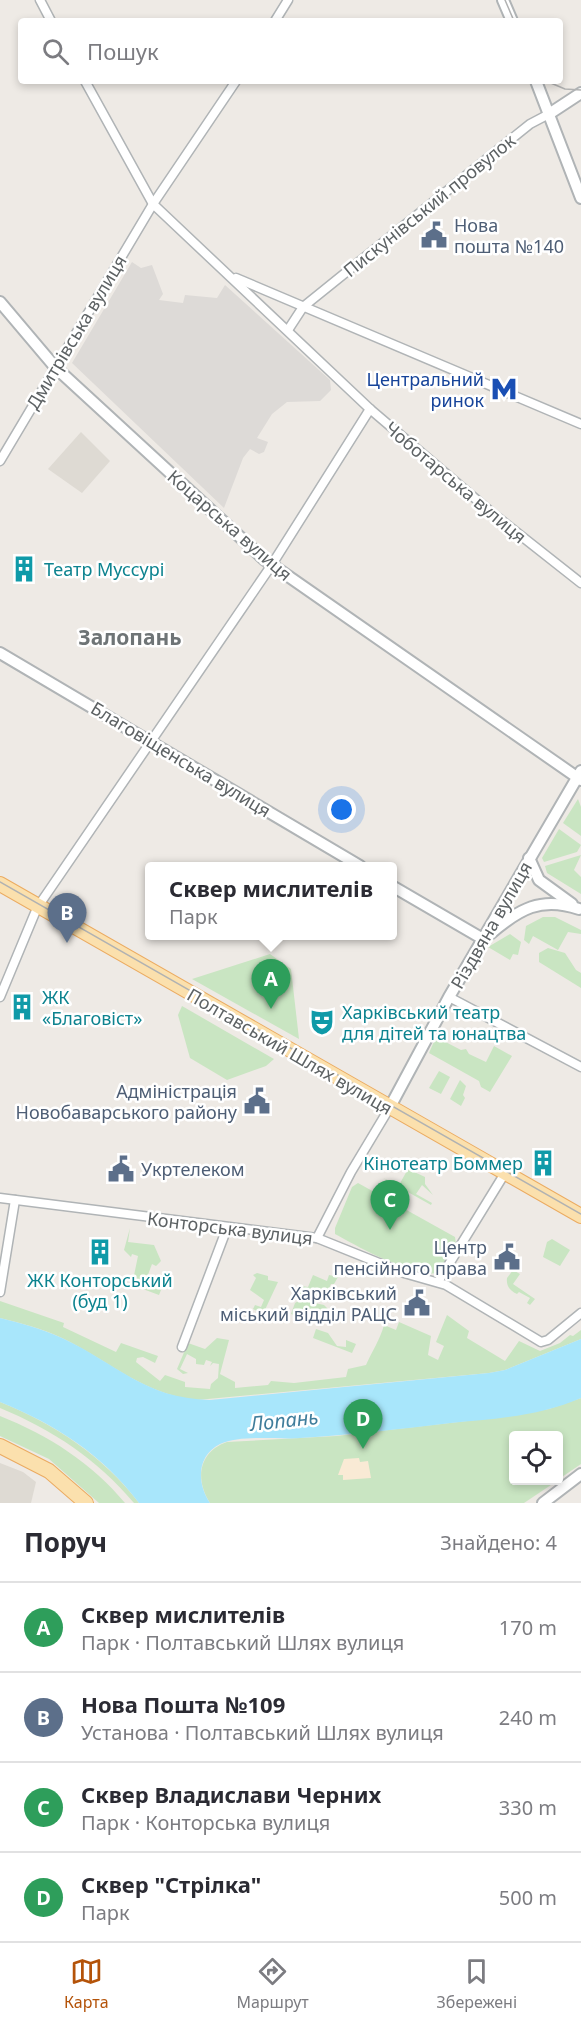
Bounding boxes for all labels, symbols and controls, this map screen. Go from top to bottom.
search box [18,18,563,84]
icon: search [39,35,72,68]
text: Пошук [87,36,159,66]
street label: Пискунівський провулок [338,128,520,282]
place label: Нова пошта №140 [454,213,564,258]
public building icon: Нова пошта №140 [419,220,449,250]
street label: Дмитрівська вулиця [20,250,132,414]
place label: Центральний ринок [367,367,484,412]
metro station icon: Центральний ринок [489,374,519,404]
street label: Чоботарська вулиця [380,416,532,548]
street label: Коцарська вулиця [163,464,297,586]
building icon: Театр Муссурі [9,554,39,584]
place label: Театр Муссурі [44,557,164,581]
district label: Залопань [78,623,182,651]
street label: Благовіщенська вулиця [87,696,275,822]
your location [327,795,356,824]
street label: Різдвяна вулиця [445,857,537,993]
popup [145,862,397,940]
text: Сквер мислителів [169,873,373,903]
pin: B [48,894,86,943]
text: Парк [169,903,218,930]
pin: A [252,960,290,1009]
street label: Полтавський Шлях вулиця [183,982,397,1120]
place label: ЖК «Благовіст» [42,985,142,1030]
building icon: ЖК «Благовіст» [7,992,37,1022]
place label: Харківський театр для дітей та юнацтва [342,1000,526,1045]
theatre icon: Харківський театр для дітей та юнацтва [307,1007,337,1037]
place label: Адміністрація Новобаварського району [16,1079,238,1124]
public building icon: Адміністрація Новобаварського району [242,1086,272,1116]
building icon: Кінотеатр Боммер [528,1148,558,1178]
place label: Кінотеатр Боммер [363,1151,523,1175]
public building icon: Укртелеком [106,1154,136,1184]
place label: Укртелеком [141,1157,245,1181]
pin: C [370,1180,410,1230]
street label: Конторська вулиця [146,1206,314,1250]
place label: Центр пенсійного права [334,1235,487,1280]
building icon: ЖК Конторський (буд 1) [85,1237,115,1267]
public building icon: Центр пенсійного права [492,1242,522,1272]
place label: ЖК Конторський (буд 1) [27,1268,173,1313]
place label: Харківський міський відділ РАЦС [220,1281,397,1326]
public building icon: Харківський міський відділ РАЦС [402,1288,432,1318]
pin: D [344,1400,382,1449]
water label: Лопань [247,1403,320,1437]
map controls [509,1431,563,1485]
button: locate [509,1431,563,1485]
text: Поруч [24,1524,107,1560]
text: Знайдено: 4 [440,1529,557,1556]
text: Сквер мислителів [81,1599,285,1629]
text: A [37,1614,50,1641]
text: 170 m [499,1614,557,1641]
text: Парк · Полтавський Шлях вулиця [81,1629,404,1656]
text: Нова Пошта №109 [81,1689,285,1719]
text: B [37,1704,50,1731]
text: 240 m [499,1704,557,1731]
text: Установа · Полтавський Шлях вулиця [81,1719,444,1746]
text: Сквер Владислави Черних [81,1779,381,1809]
text: C [37,1794,50,1821]
text: 330 m [499,1794,557,1821]
text: Парк · Конторська вулиця [81,1809,330,1836]
text: Сквер "Стрілка" [81,1869,261,1899]
text: D [36,1884,51,1911]
text: 500 m [499,1884,557,1911]
text: Парк [81,1899,130,1926]
tab: Карта [64,1955,109,2013]
tab: Маршрут [236,1955,309,2013]
tab: Збережені [437,1955,517,2013]

